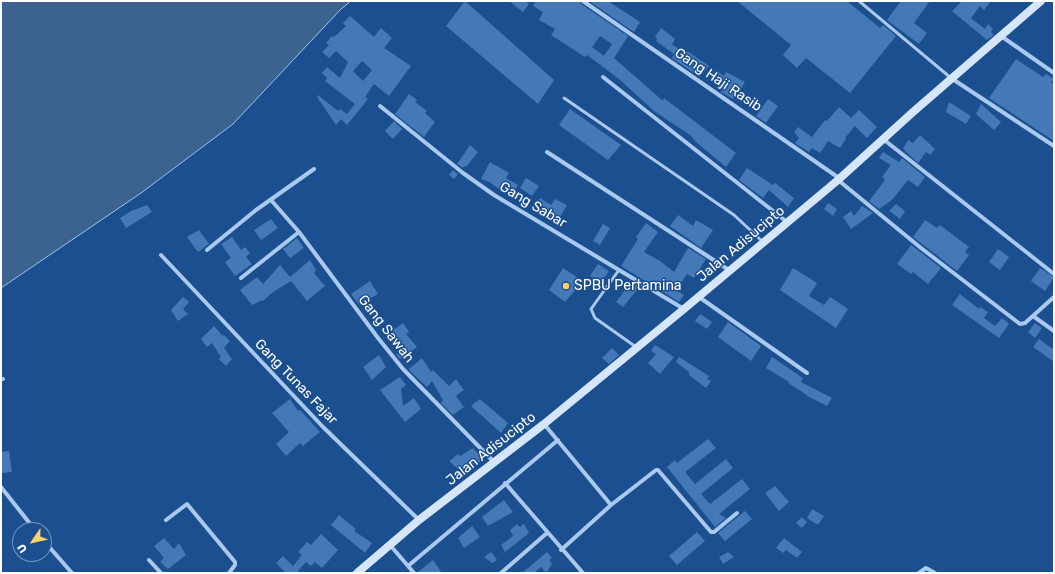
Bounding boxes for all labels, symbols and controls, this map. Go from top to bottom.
street label: Gang Haji Rasib [671,45,765,115]
street label: Gang Sabar [496,178,570,232]
street label: Jalan Adisucipto [694,203,788,285]
place label: SPBU Pertamina [574,278,682,294]
marker: SPBU Pertamina [561,281,571,291]
street label: Gang Sawah [354,292,418,366]
street label: Gang Tunas Fajar [251,336,341,428]
street label: Jalan Adisucipto [443,409,539,489]
north arrow [12,522,52,562]
text: U [15,541,30,555]

